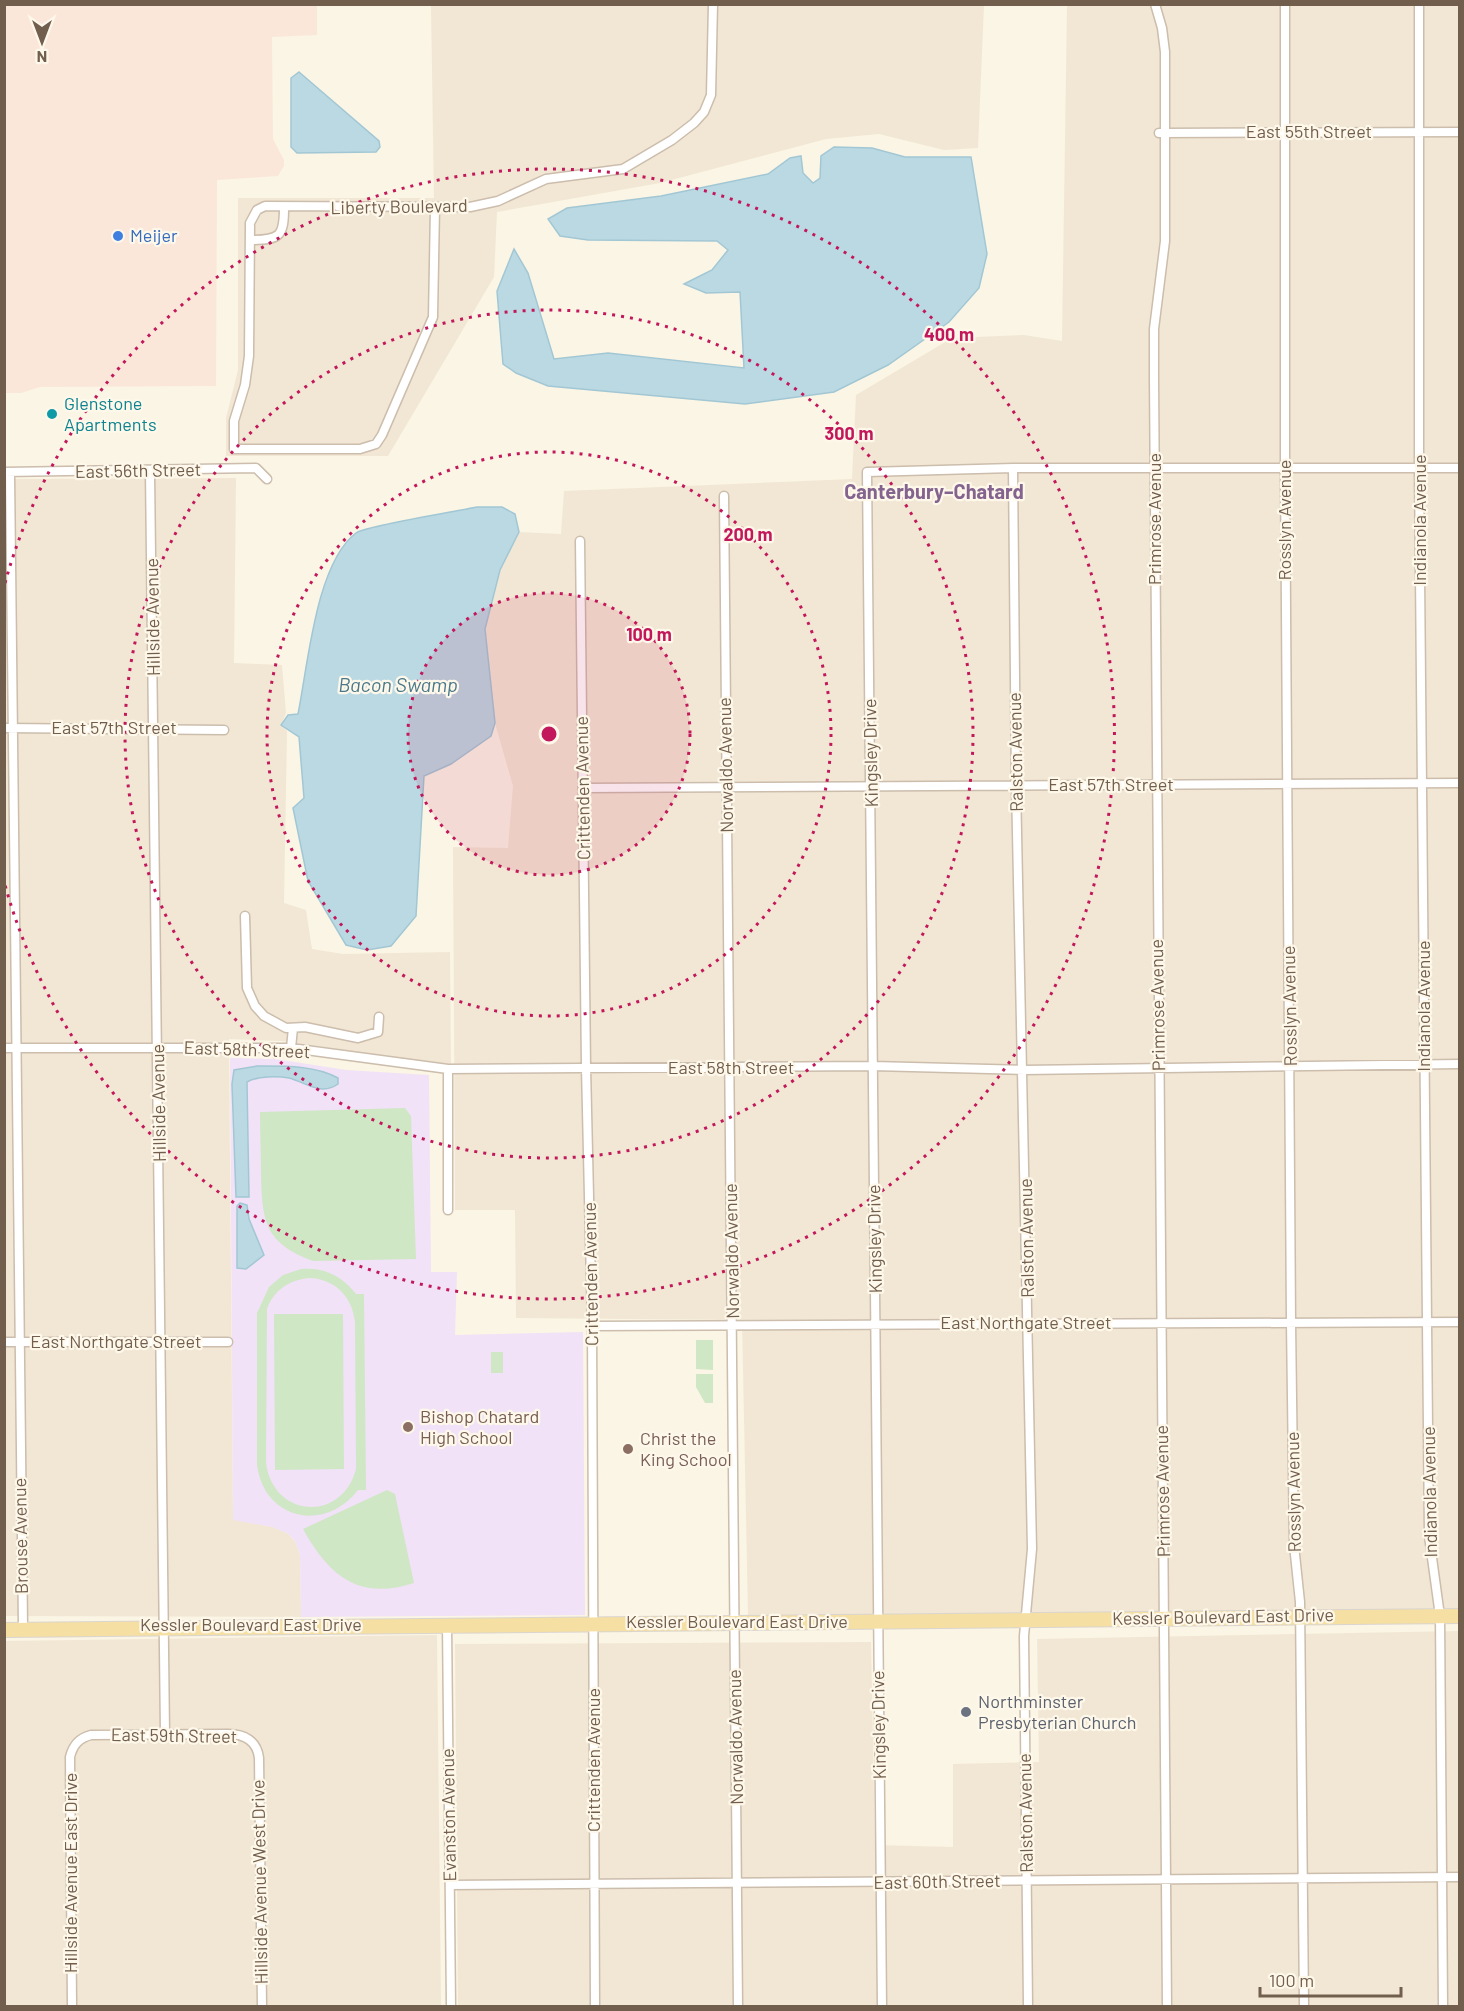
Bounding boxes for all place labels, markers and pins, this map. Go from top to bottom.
place label: Meijer [130,224,178,246]
marker: Meijer [111,229,125,243]
place label: Glenstone Apartments [64,392,157,435]
marker: Glenstone Apartments [45,407,59,421]
centre of rings [539,724,559,744]
place label: Bishop Chatard High School [420,1405,539,1448]
marker: Bishop Chatard High School [401,1420,415,1434]
place label: Christ the King School [640,1427,732,1470]
marker: Christ the King School [621,1442,635,1456]
place label: Northminster Presbyterian Church [978,1690,1137,1733]
marker: Northminster Presbyterian Church [959,1705,973,1719]

